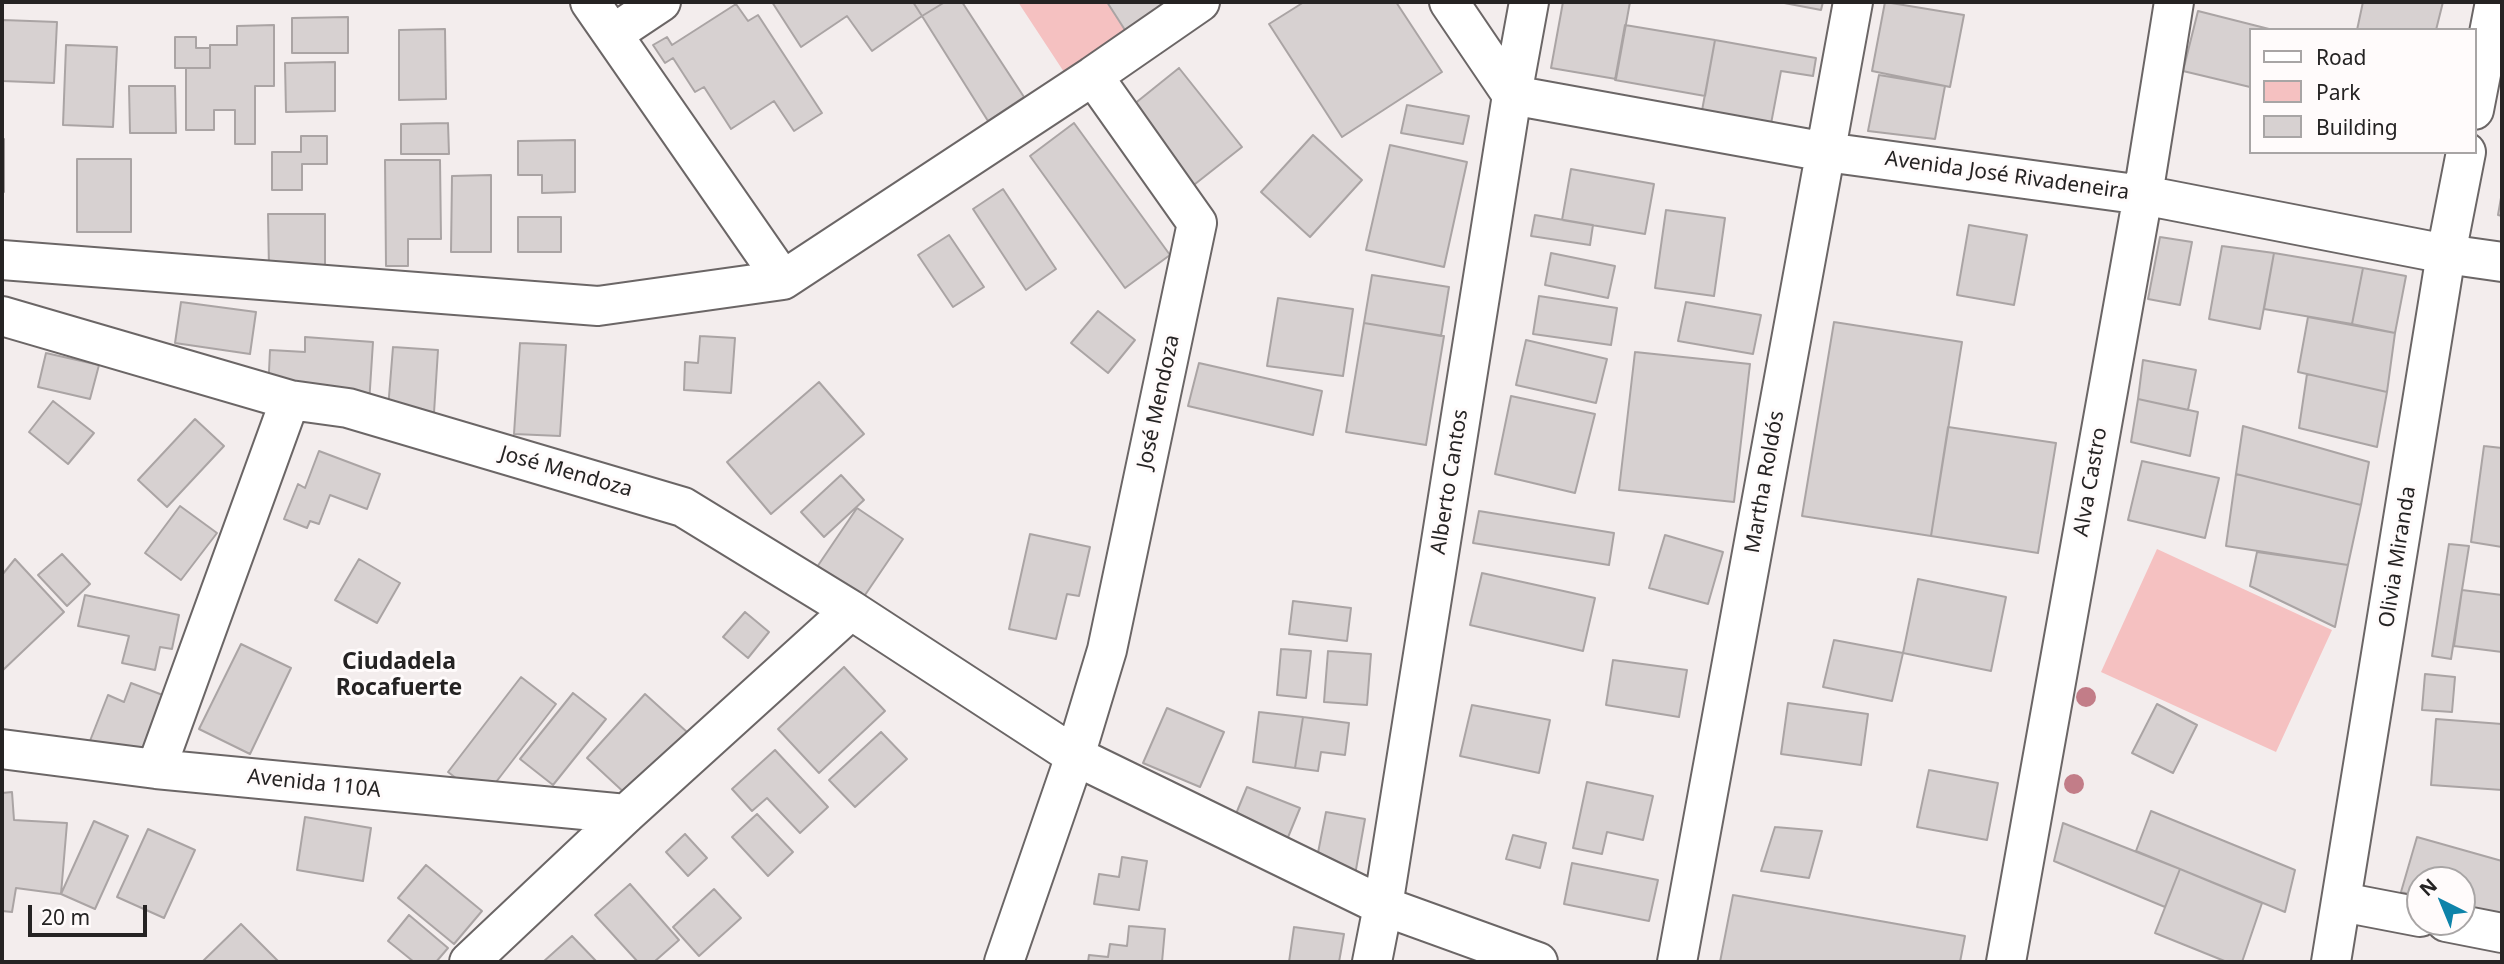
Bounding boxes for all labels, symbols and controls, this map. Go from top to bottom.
legend [2248,28,2476,154]
text: Road [2316,43,2366,71]
text: Park [2316,78,2360,106]
text: Building [2316,113,2398,141]
street label: Avenida José Rivadeneira [1883,146,2131,206]
street label: José Mendoza [1132,333,1186,471]
street label: Alberto Cantos [1426,408,1474,556]
street label: Martha Roldós [1740,409,1790,555]
street label: Alva Castro [2069,425,2113,539]
street label: José Mendoza [497,441,635,503]
street label: Olivia Miranda [2374,485,2422,629]
district label: Ciudadela Rocafuerte [336,648,462,702]
street label: Avenida 110A [246,764,382,804]
north arrow [2406,866,2476,936]
text: N [2414,872,2443,902]
scale bar [32,890,150,934]
text: 20 m [41,903,90,931]

